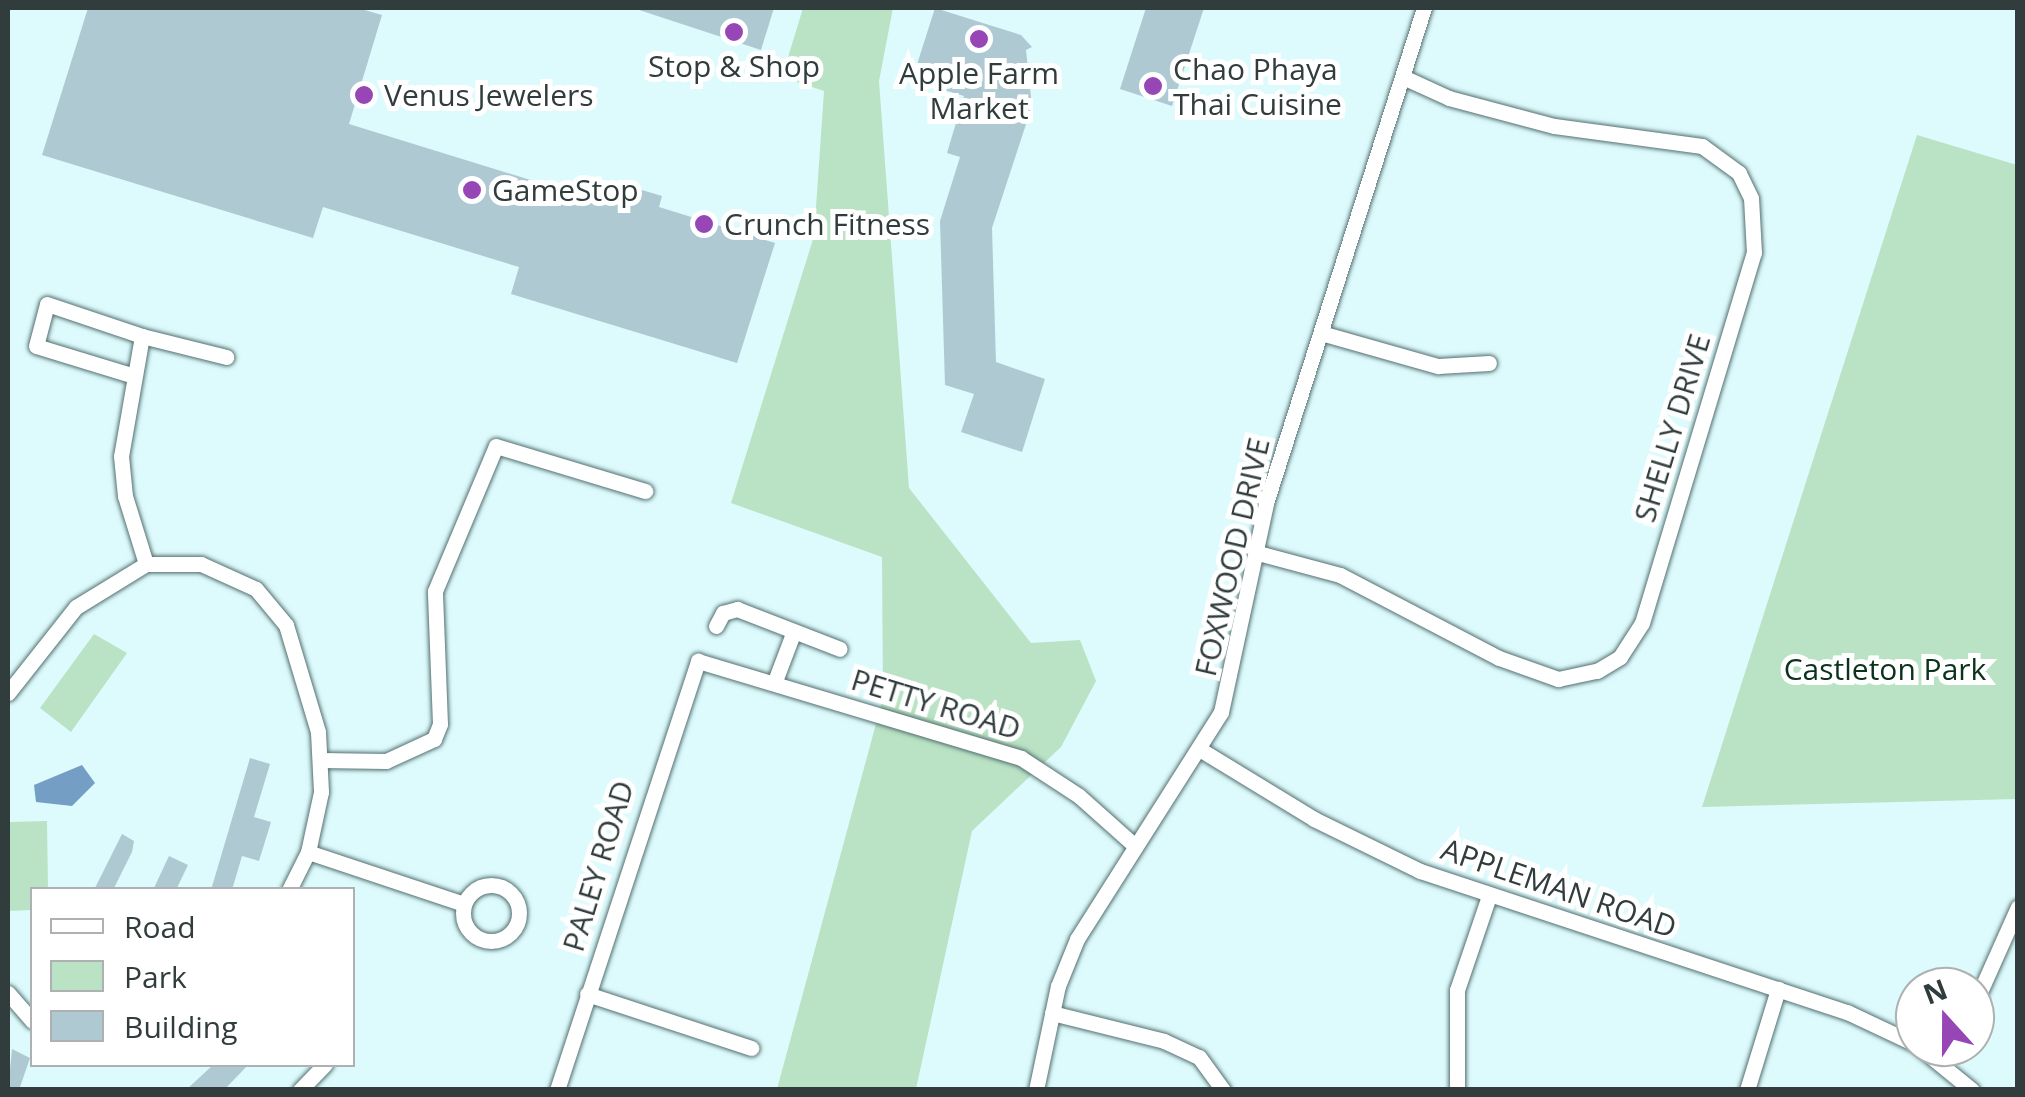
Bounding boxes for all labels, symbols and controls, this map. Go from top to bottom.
marker: Stop & Shop [723,21,745,43]
marker: Apple Farm Market [968,28,990,50]
place label: Stop & Shop [648,48,820,84]
place label: Chao Phaya Thai Cuisine [1173,51,1342,122]
place label: Apple Farm Market [899,55,1059,126]
marker: Chao Phaya Thai Cuisine [1142,75,1164,97]
place label: Venus Jewelers [384,77,594,113]
marker: Venus Jewelers [353,84,375,106]
place label: GameStop [492,172,639,208]
marker: GameStop [461,179,483,201]
place label: Crunch Fitness [724,206,930,242]
marker: Crunch Fitness [693,213,715,235]
street label: SHELLY DRIVE [1626,330,1718,526]
street label: FOXWOOD DRIVE [1187,434,1277,680]
park label: Castleton Park [1784,651,1986,687]
street label: PETTY ROAD [847,661,1025,747]
street label: PALEY ROAD [555,776,641,956]
street label: APPLEMAN ROAD [1437,831,1681,945]
legend [30,887,355,1067]
text: Road [124,906,196,947]
text: Park [124,956,187,997]
north arrow [1895,967,1995,1067]
text: N [1918,969,1952,1013]
text: Building [124,1006,238,1047]

